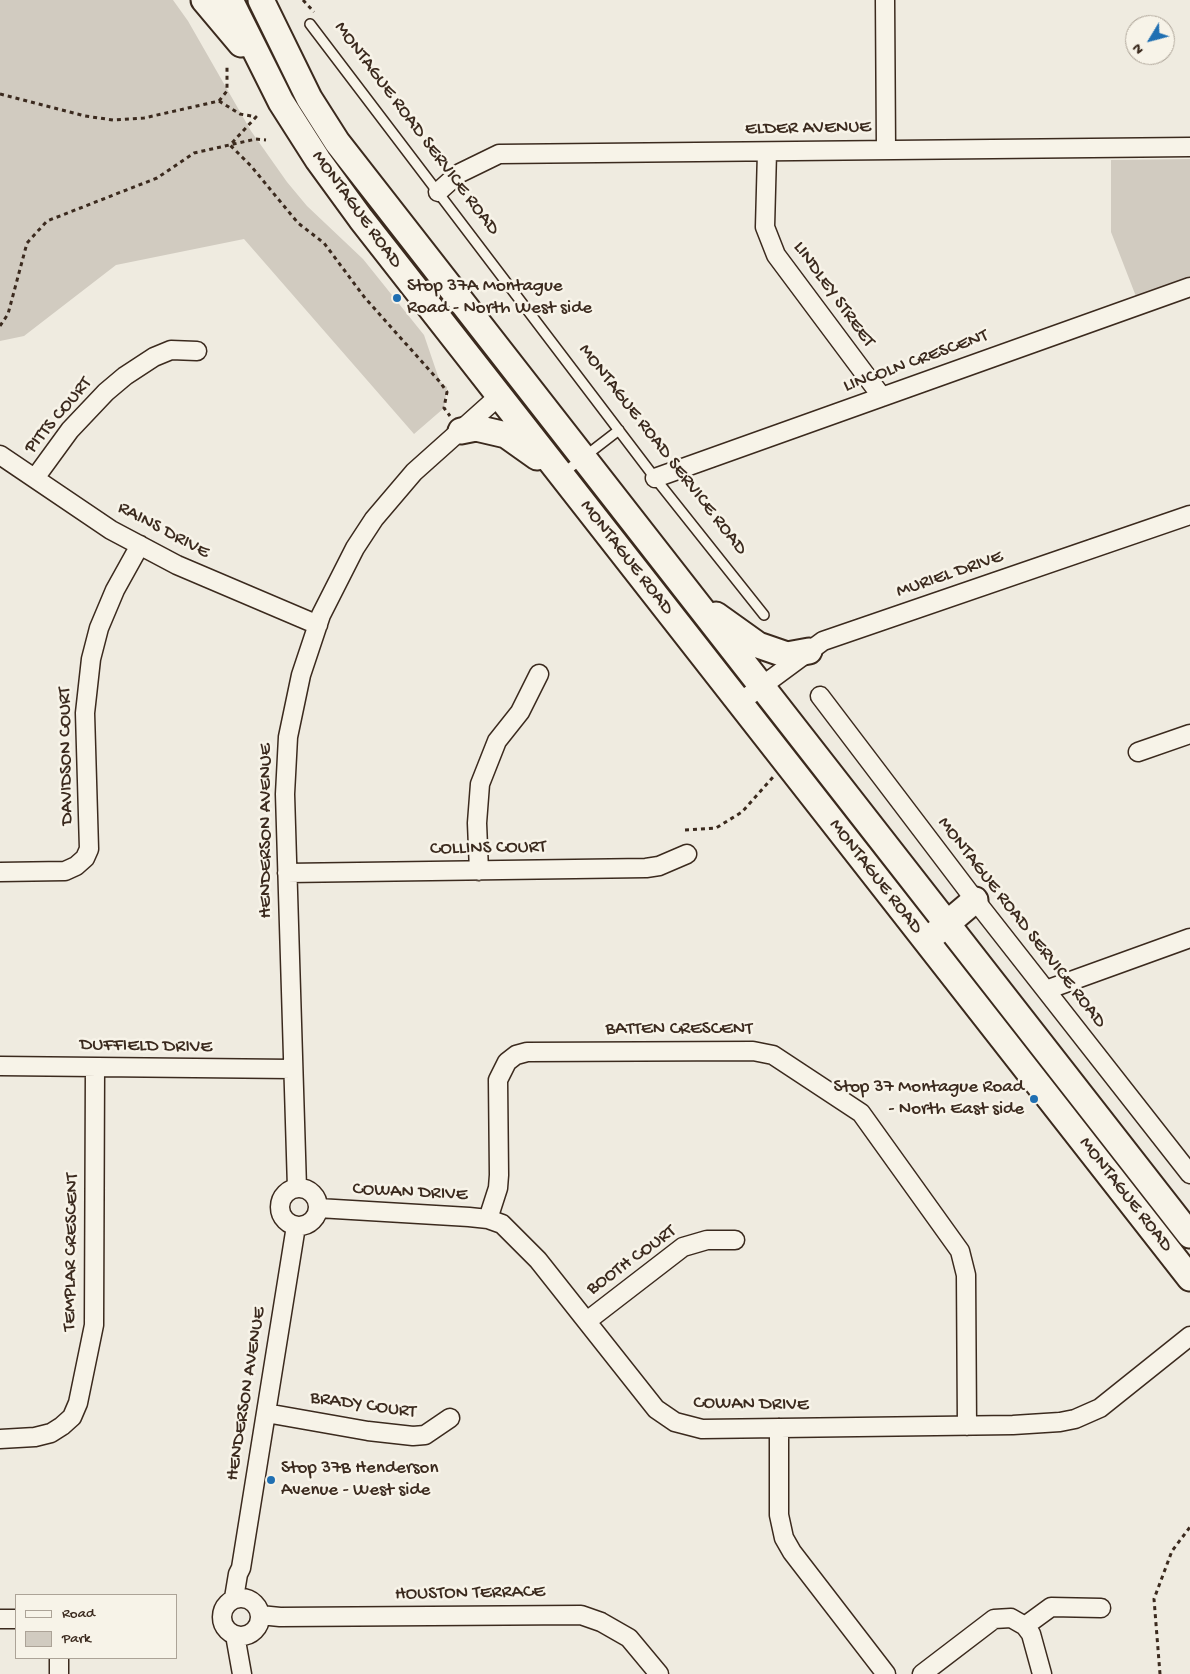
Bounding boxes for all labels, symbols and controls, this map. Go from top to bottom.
north arrow [1125,15,1175,65]
street label: MONTAGUE ROAD SERVICE ROAD [328,18,504,240]
text: N [1129,40,1148,57]
street label: ELDER AVENUE [745,116,871,142]
street label: MONTAGUE ROAD [306,147,406,273]
street label: LINDLEY STREET [787,238,879,352]
place label: Stop 37A Montague Road - North West side [407,276,592,320]
marker: Stop 37A Montague Road - North West side [391,292,403,304]
street label: LINCOLN CRESCENT [841,325,991,399]
street label: MONTAGUE ROAD SERVICE ROAD [572,340,752,560]
street label: PITTS COURT [20,373,98,459]
street label: MONTAGUE ROAD [574,496,678,620]
street label: RAINS DRIVE [113,497,213,565]
street label: MURIEL DRIVE [894,546,1006,604]
street label: DAVIDSON COURT [54,687,80,825]
street label: HENDERSON AVENUE [256,743,278,919]
street label: MONTAGUE ROAD SERVICE ROAD [931,813,1111,1033]
street label: MONTAGUE ROAD [823,815,927,939]
street label: COLLINS COURT [430,837,546,861]
street label: BATTEN CRESCENT [605,1019,753,1041]
street label: DUFFIELD DRIVE [80,1034,212,1060]
place label: Stop 37 Montague Road - North East side [834,1077,1024,1121]
marker: Stop 37 Montague Road - North East side [1028,1093,1040,1105]
street label: MONTAGUE ROAD [1073,1133,1177,1257]
street label: TEMPLAR CRESCENT [59,1173,85,1331]
street label: COWAN DRIVE [352,1179,468,1207]
street label: BOOTH COURT [583,1221,681,1301]
street label: HENDERSON AVENUE [222,1306,272,1482]
street label: BRADY COURT [309,1387,417,1425]
street label: COWAN DRIVE [693,1393,809,1417]
place label: Stop 37B Henderson Avenue - West side [281,1458,438,1502]
marker: Stop 37B Henderson Avenue - West side [265,1474,277,1486]
street label: HOUSTON TERRACE [395,1581,545,1607]
legend [15,1594,178,1659]
text: Road [62,1605,95,1623]
text: Park [62,1630,91,1648]

